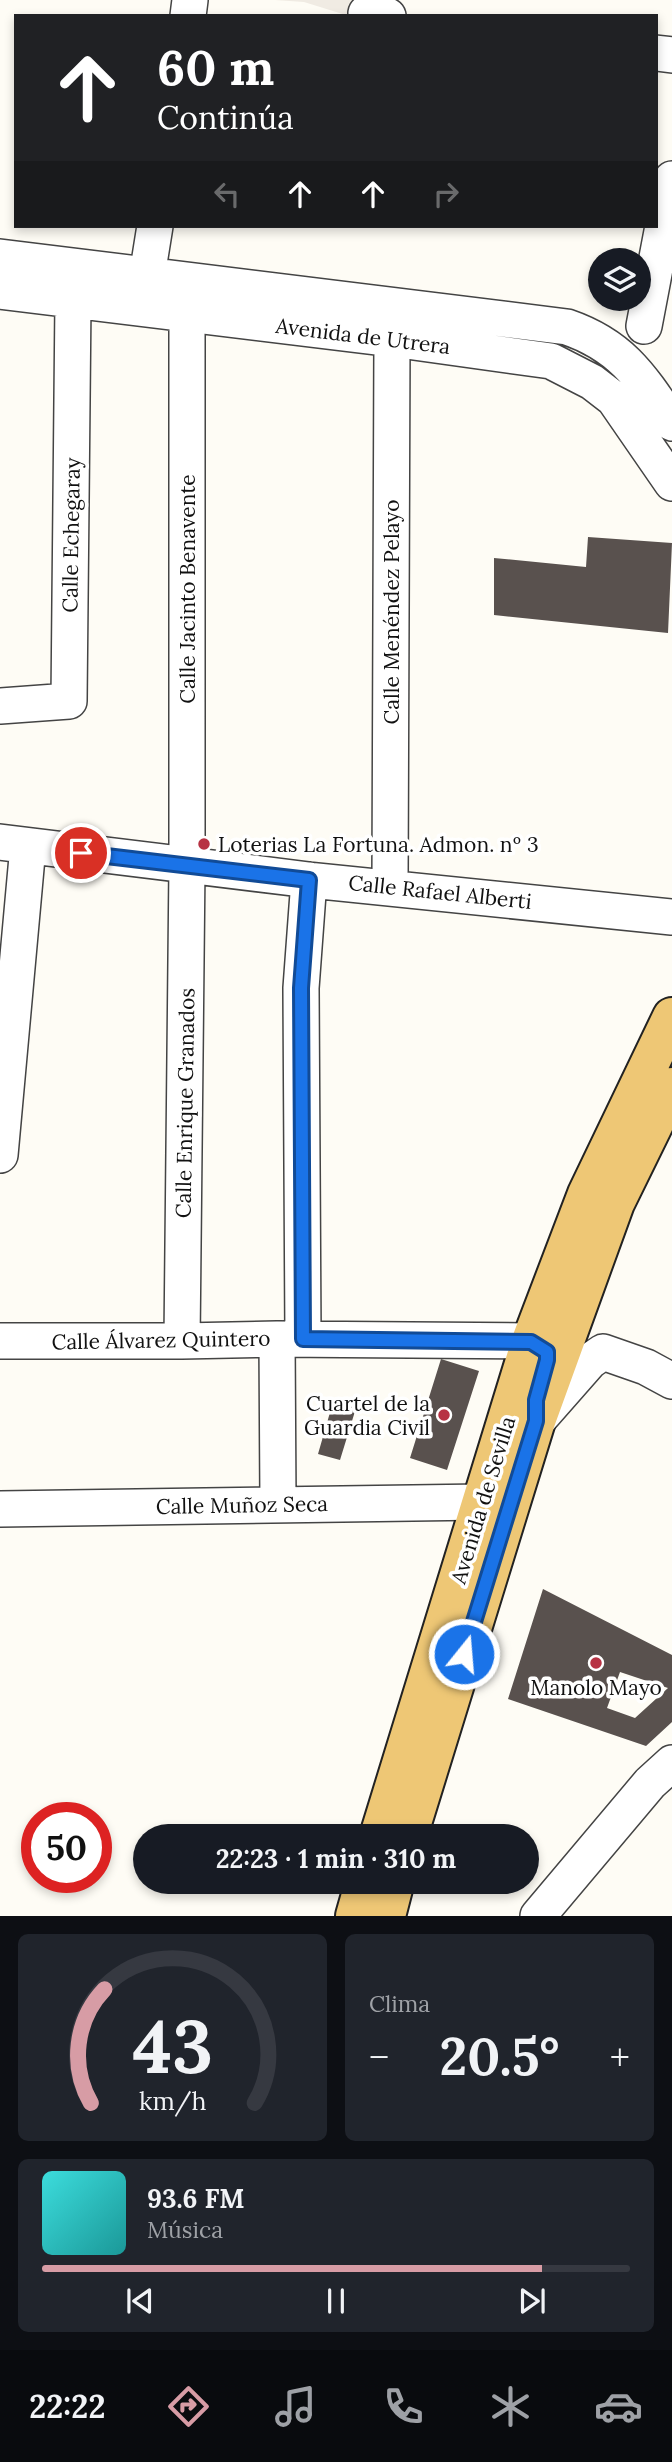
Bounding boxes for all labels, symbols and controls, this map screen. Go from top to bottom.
text: 60 m [157,36,274,98]
icon: ahead [42,42,133,133]
text: Continúa [157,97,294,138]
icon: left [208,175,246,213]
icon: ahead [281,175,319,213]
icon: ahead [354,175,392,213]
icon: right [427,175,465,213]
map controls [588,248,651,311]
button: layers [588,248,651,311]
street label: Avenida de Utrera [273,312,452,360]
street label: Calle Echegaray [56,457,86,613]
street label: Calle Jacinto Benavente [174,474,201,704]
street label: Calle Menéndez Pelayo [378,500,405,724]
pin [51,823,111,883]
place label: Loterias La Fortuna. Admon. nº 3 [218,831,539,858]
icon: arrive [62,834,100,872]
marker: Loterias La Fortuna. Admon. nº 3 [196,836,212,852]
street label: Calle Rafael Alberti [347,869,533,915]
street label: Calle Enrique Granados [169,988,201,1218]
street label: Calle Álvarez Quintero [51,1325,271,1355]
place label: Cuartel de la Guardia Civil [304,1390,430,1441]
marker: Cuartel de la Guardia Civil [436,1407,452,1423]
street label: Avenida de Sevilla [444,1413,521,1588]
street label: Calle Muñoz Seca [156,1490,328,1520]
position arrow [427,1617,501,1691]
marker: Manolo Mayo [588,1655,604,1671]
place label: Manolo Mayo [530,1674,662,1701]
speed limit sign: 50 [21,1802,112,1893]
text: 22:23 · 1 min · 310 m [216,1842,456,1875]
text: Clima [369,1989,430,2018]
text: 43 [132,2001,213,2094]
text: 20.5° [440,2023,559,2089]
text: − [369,2033,389,2081]
text: + [610,2033,630,2081]
text: km/h [139,2085,206,2117]
text: 93.6 FM [147,2182,245,2215]
text: Música [147,2215,223,2244]
icon: previous [121,2282,159,2320]
icon: pause [317,2282,355,2320]
icon: next [513,2282,551,2320]
icon: directions [164,2382,213,2431]
icon: music [271,2382,320,2431]
icon: phone [379,2382,428,2431]
icon: climate [486,2382,535,2431]
icon: car [594,2382,643,2431]
text: 22:22 [29,2386,105,2427]

